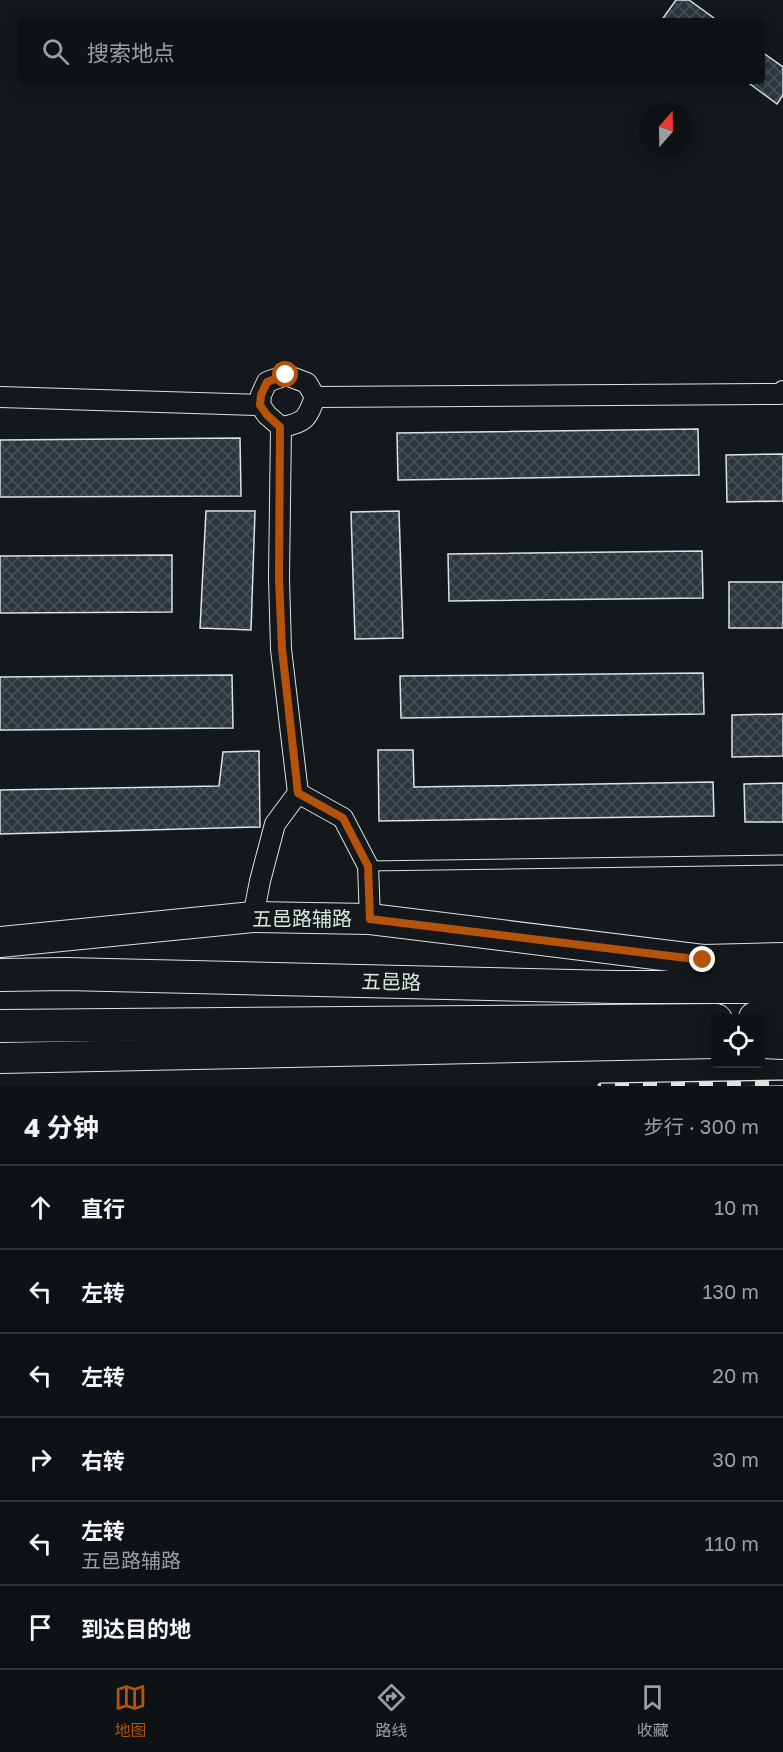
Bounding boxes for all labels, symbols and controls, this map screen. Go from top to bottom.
search box [18,18,765,84]
icon: search [39,35,72,68]
text: 搜索地点 [87,39,175,66]
north arrow [639,102,693,156]
route start [272,361,298,387]
street label: 五邑路辅路 [252,906,352,930]
route end [689,946,715,972]
street label: 五邑路 [361,968,421,994]
map controls [711,1014,765,1068]
button: locate [711,1014,765,1068]
text: 4 分钟 [24,1112,99,1143]
text: 步行 · 300 m [644,1114,759,1138]
icon: ahead [24,1191,57,1224]
text: 直行 [81,1195,125,1222]
text: 10 m [714,1195,759,1219]
icon: left [24,1275,57,1308]
text: 左转 [81,1279,125,1306]
text: 130 m [703,1279,759,1303]
icon: left [24,1359,57,1392]
text: 左转 [81,1363,125,1390]
text: 20 m [712,1363,759,1387]
icon: right [24,1443,57,1476]
text: 右转 [81,1447,125,1474]
text: 30 m [712,1447,759,1471]
text: 左转 [81,1517,125,1544]
icon: left [24,1527,57,1560]
text: 110 m [705,1531,759,1555]
text: 五邑路辅路 [81,1548,181,1572]
icon: arrive [24,1611,57,1644]
text: 到达目的地 [81,1615,191,1642]
tab: 地图 [114,1681,147,1741]
tab: 路线 [375,1681,408,1741]
tab: 收藏 [636,1681,669,1741]

